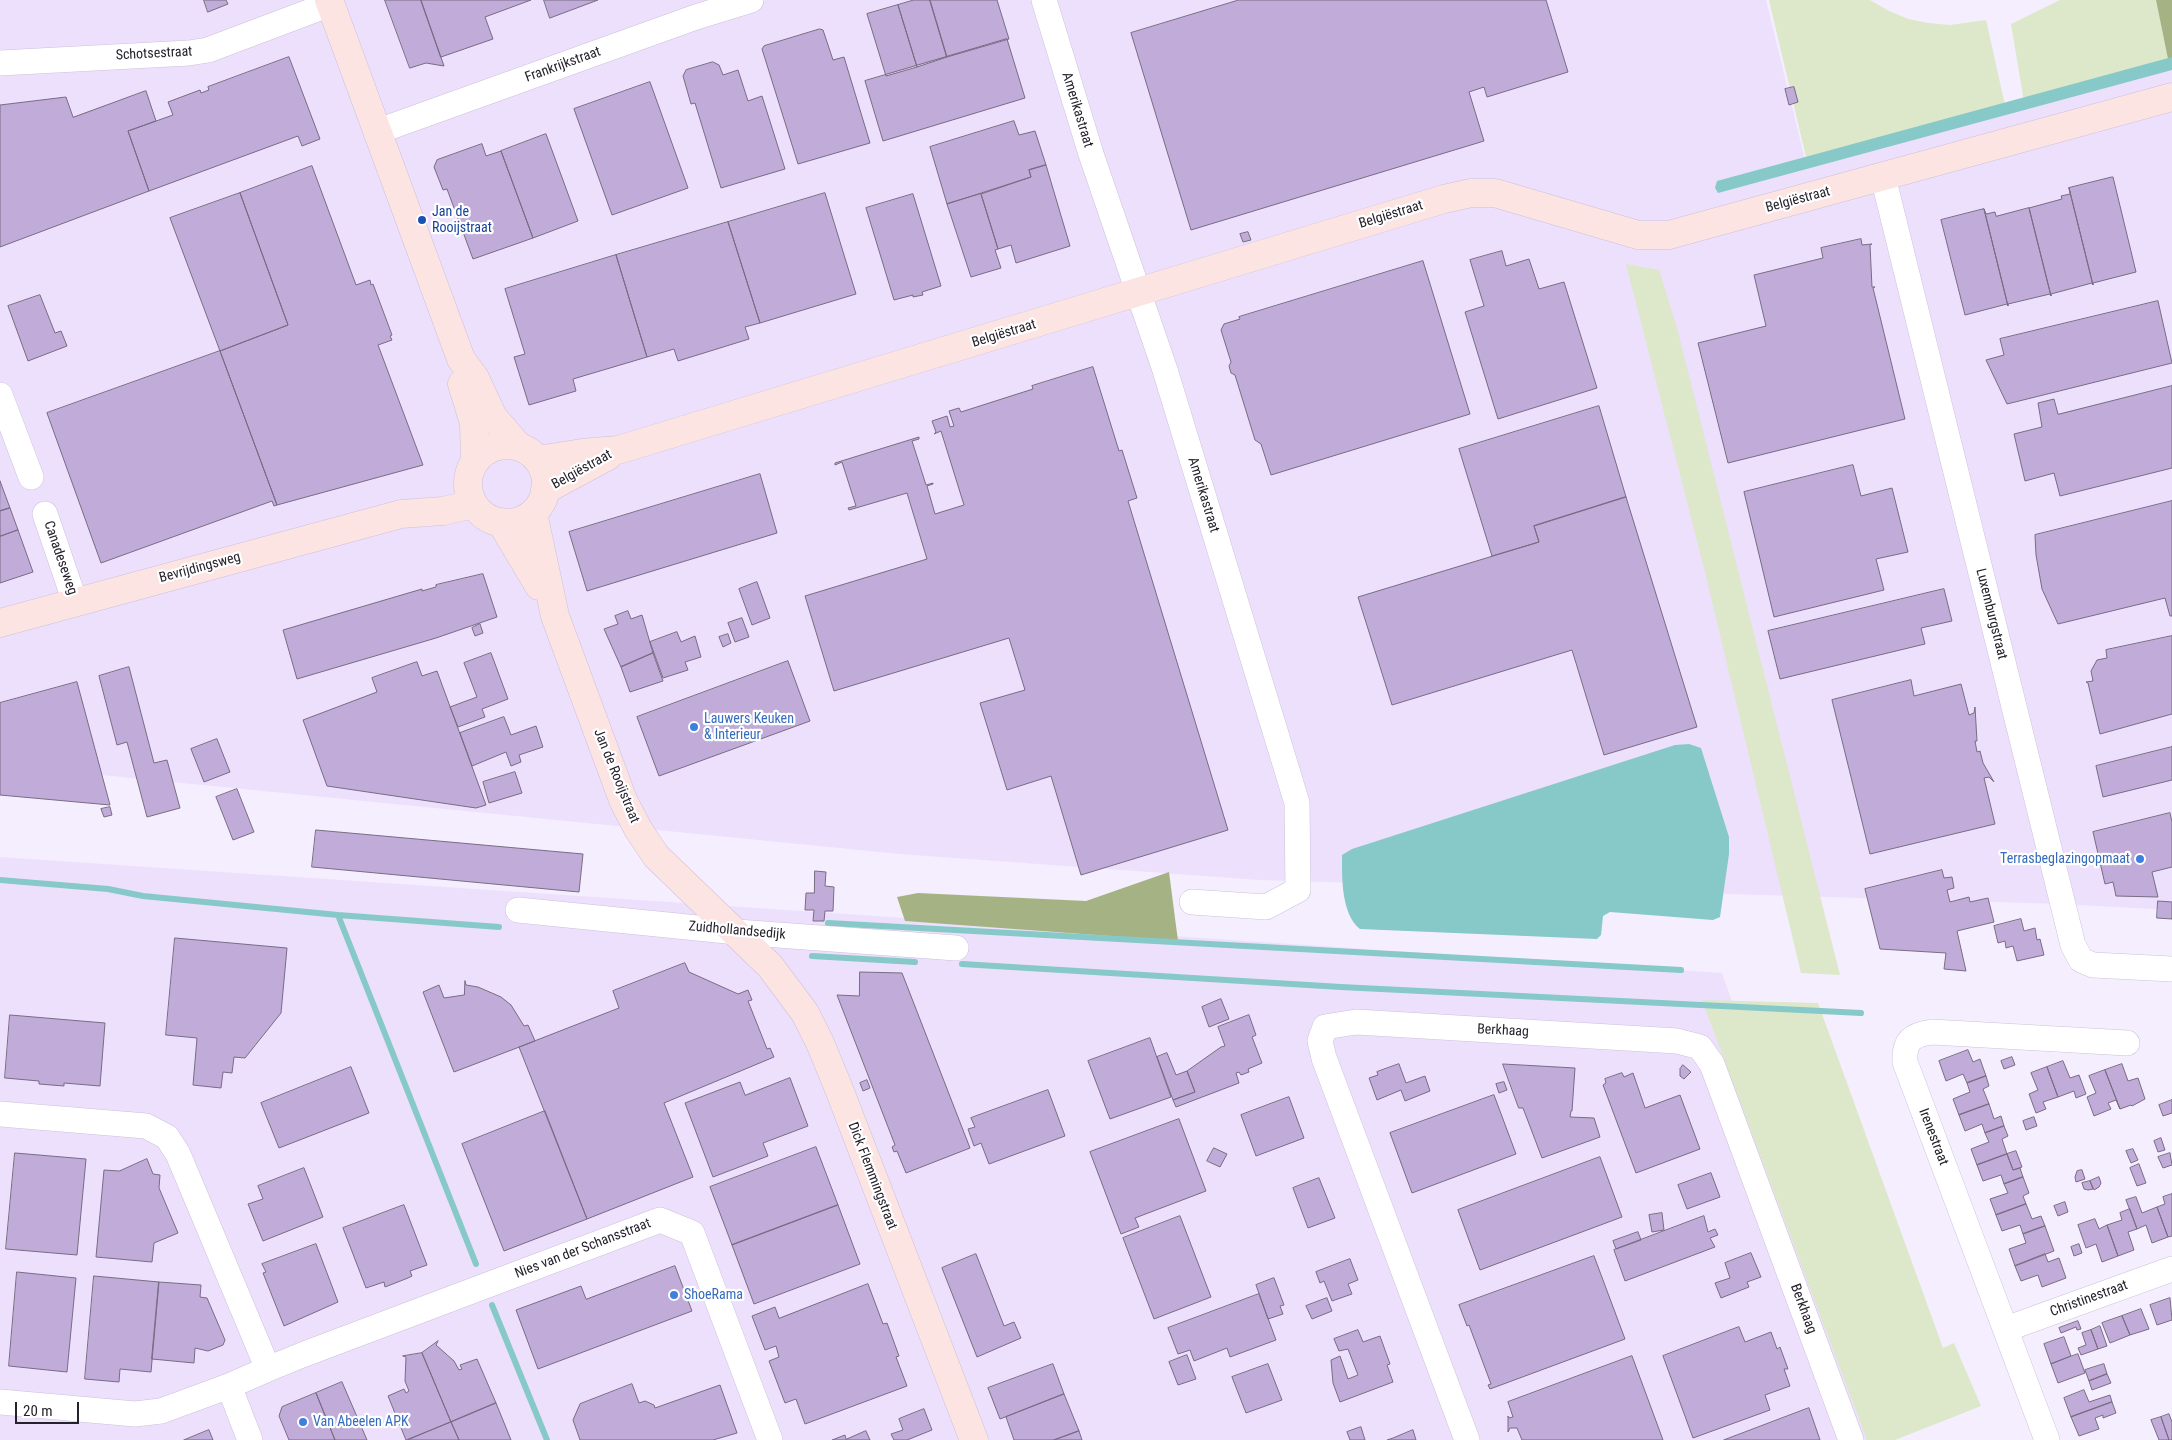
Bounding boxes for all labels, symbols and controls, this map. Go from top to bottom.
street label: Schotsestraat [115,44,193,64]
street label: Frankrijkstraat [523,44,603,86]
street label: Amerikastraat [1058,70,1096,150]
street label: Belgiëstraat [1764,183,1832,217]
street label: Belgiëstraat [1357,197,1425,233]
place label: Jan de Rooijstraat [432,204,492,236]
marker: Jan de Rooijstraat [416,214,428,226]
street label: Belgiëstraat [970,316,1038,352]
street label: Belgiëstraat [549,447,615,493]
street label: Amerikastraat [1184,455,1222,535]
street label: Canadeseweg [39,519,81,597]
street label: Bevrijdingsweg [157,549,243,587]
street label: Luxemburgstraat [1972,567,2010,661]
place label: Lauwers Keuken & Interieur [704,711,794,744]
marker: Lauwers Keuken & Interieur [688,721,700,733]
street label: Jan de Rooijstraat [589,726,643,826]
place label: Terrasbeglazingopmaat [2000,851,2130,867]
marker: Terrasbeglazingopmaat [2134,853,2146,865]
street label: Zuidhollandsedijk [688,918,786,944]
street label: Berkhaag [1477,1021,1529,1041]
street label: Irenestraat [1914,1106,1952,1168]
street label: Dick Flemmingstraat [844,1120,900,1232]
street label: Nies van der Schansstraat [513,1215,653,1283]
street label: Christinestraat [2048,1277,2130,1321]
street label: Berkhaag [1786,1282,1820,1336]
place label: ShoeRama [684,1287,743,1303]
marker: ShoeRama [668,1289,680,1301]
scale bar [18,1392,81,1424]
text: 20 m [23,1402,53,1420]
place label: Van Abeelen APK [313,1414,409,1430]
marker: Van Abeelen APK [297,1416,309,1428]

